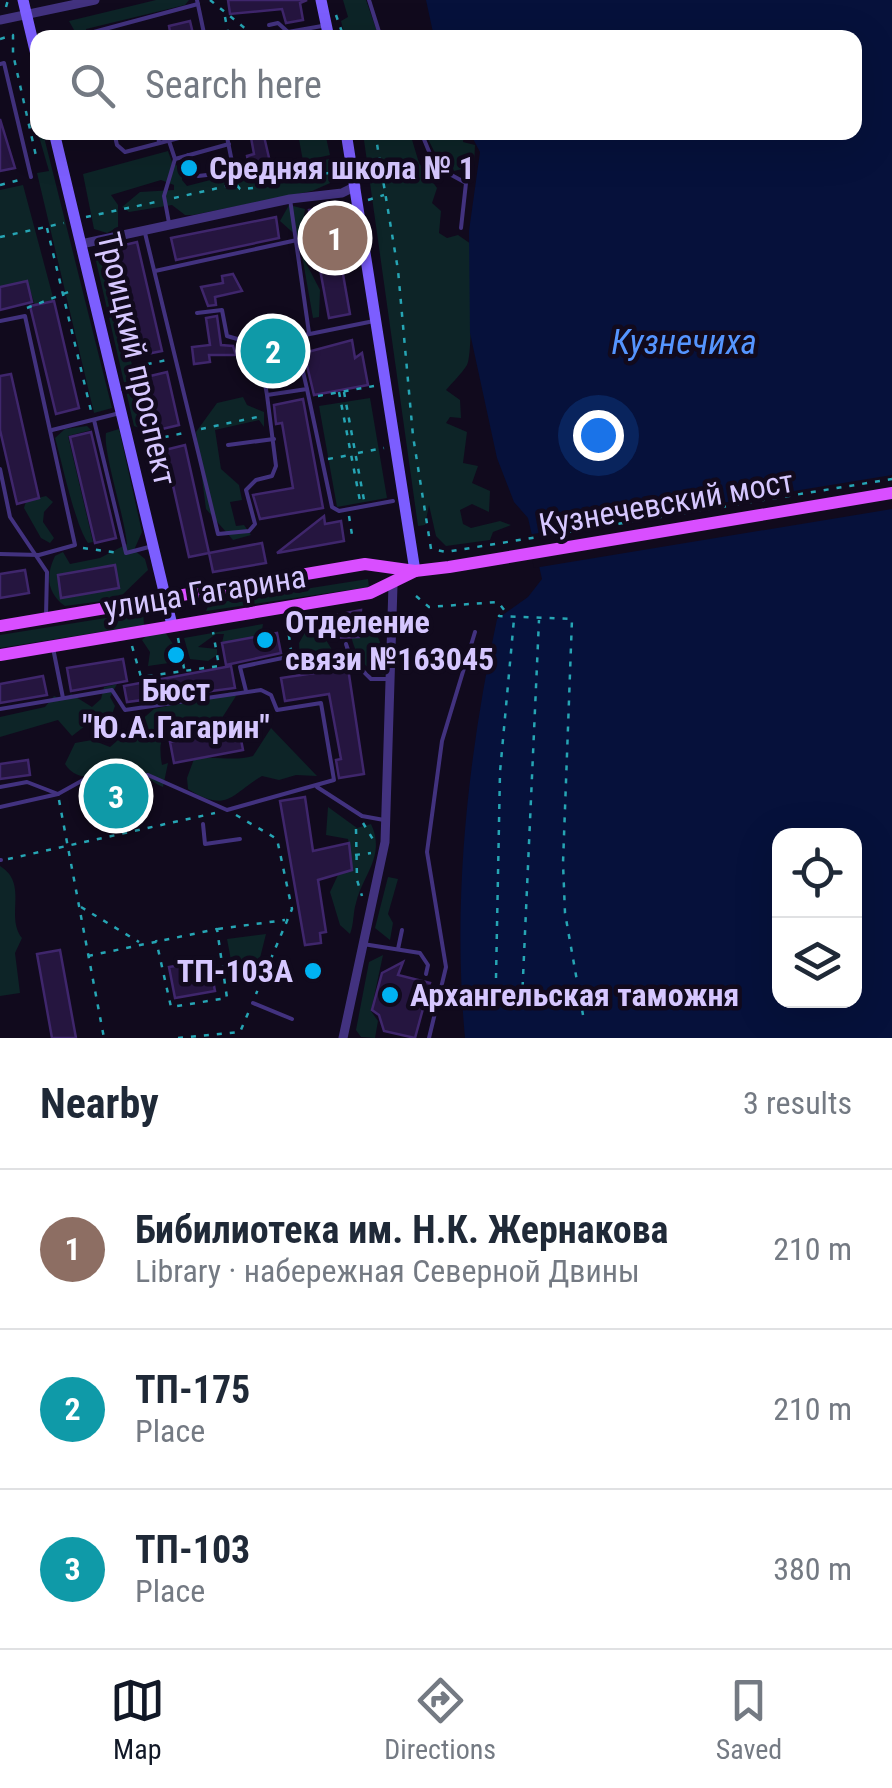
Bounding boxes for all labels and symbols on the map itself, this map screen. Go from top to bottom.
place label: Средняя школа № 1 [209,149,475,187]
marker: Средняя школа № 1 [178,157,200,179]
pin: 1 [302,200,368,276]
street label: Троицкий проспект [89,229,185,489]
pin: 2 [240,314,306,388]
water label: Кузнечиха [611,322,757,363]
your location [573,410,624,461]
street label: Кузнечевский мост [536,462,796,544]
street label: улица Гагарина [102,557,308,627]
place label: Отделение связи №163045 [285,603,494,678]
marker: Отделение связи №163045 [254,629,276,651]
marker: Бюст "Ю.А.Гагарин" [165,644,187,666]
place label: Бюст "Ю.А.Гагарин" [82,671,270,746]
pin: 3 [84,758,148,834]
place label: ТП-103А [177,952,293,990]
marker: ТП-103А [302,960,324,982]
place label: Архангельская таможня [410,976,739,1014]
marker: Архангельская таможня [379,984,401,1006]

